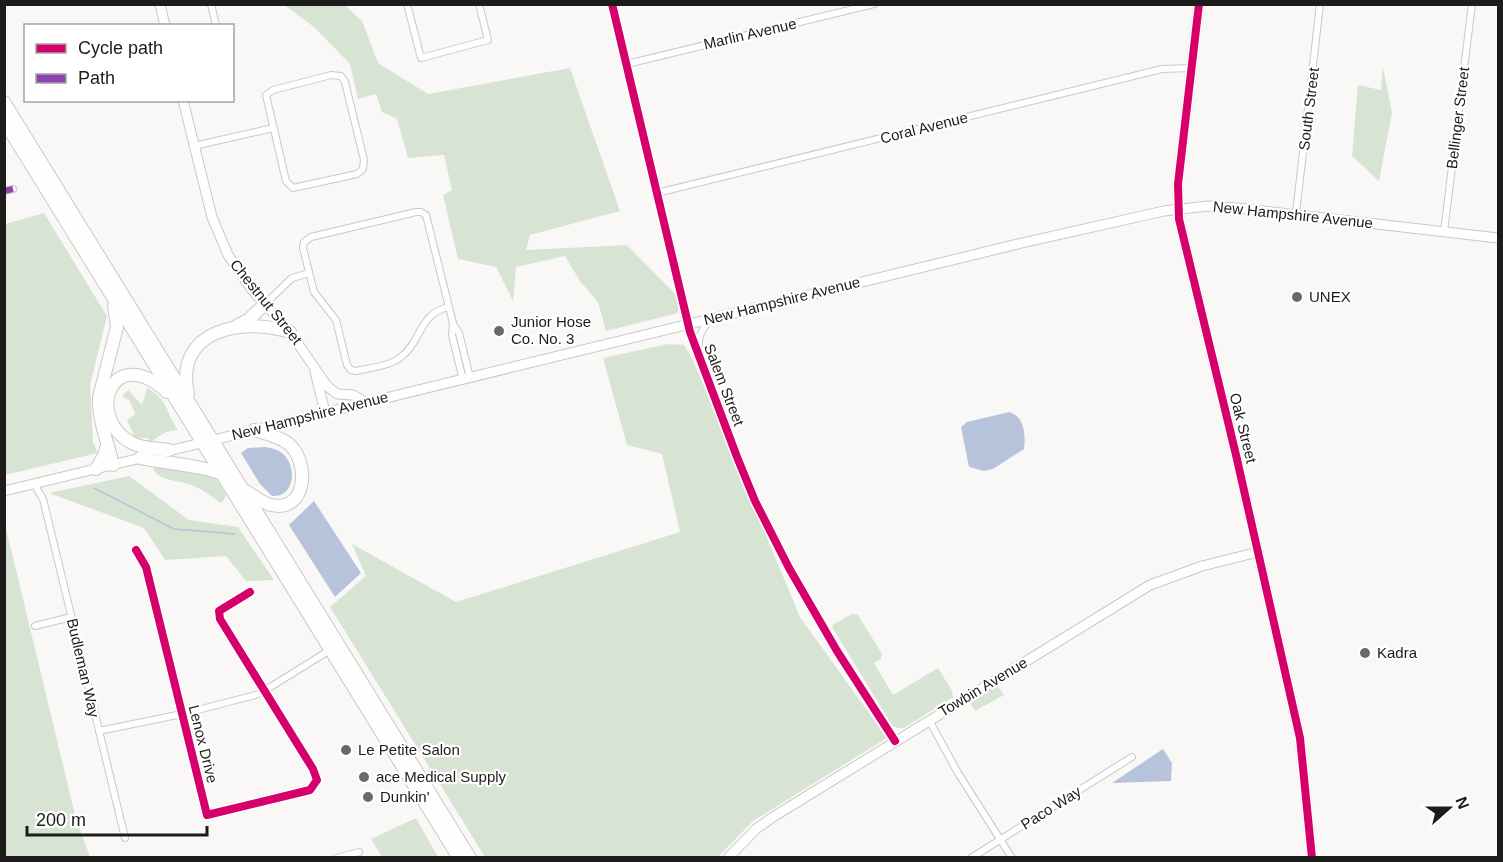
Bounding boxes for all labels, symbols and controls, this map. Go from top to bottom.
street label: Marlin Avenue [702,15,798,52]
legend [24,24,234,102]
text: Cycle path [78,38,163,58]
street label: Bellinger Street [1443,65,1472,170]
street label: South Street [1295,66,1322,151]
text: Path [78,68,115,88]
street label: Coral Avenue [878,108,970,147]
street label: New Hampshire Avenue [1212,198,1374,231]
street label: Chestnut Street [227,256,306,348]
street label: New Hampshire Avenue [702,273,862,328]
place label: UNEX [1309,288,1351,305]
marker: UNEX [1290,290,1304,304]
place label: Junior Hose Co. No. 3 [511,313,591,347]
marker: Junior Hose Co. No. 3 [492,324,506,338]
street label: Salem Street [701,341,748,429]
street label: New Hampshire Avenue [230,388,390,443]
street label: Oak Street [1227,391,1261,466]
street label: Budleman Way [64,617,103,720]
place label: Kadra [1377,644,1418,661]
marker: Kadra [1358,646,1372,660]
street label: Towbin Avenue [935,653,1030,720]
street label: Lenox Drive [186,703,221,785]
place label: Le Petite Salon [358,741,460,758]
marker: Le Petite Salon [339,743,353,757]
place label: ace Medical Supply [376,768,507,785]
marker: ace Medical Supply [357,770,371,784]
north arrow [1419,778,1479,838]
street label: Paco Way [1017,782,1084,833]
place label: Dunkin' [380,788,430,805]
marker: Dunkin' [361,790,375,804]
text: N [1453,794,1473,811]
scale bar [27,799,207,837]
text: 200 m [36,810,86,830]

